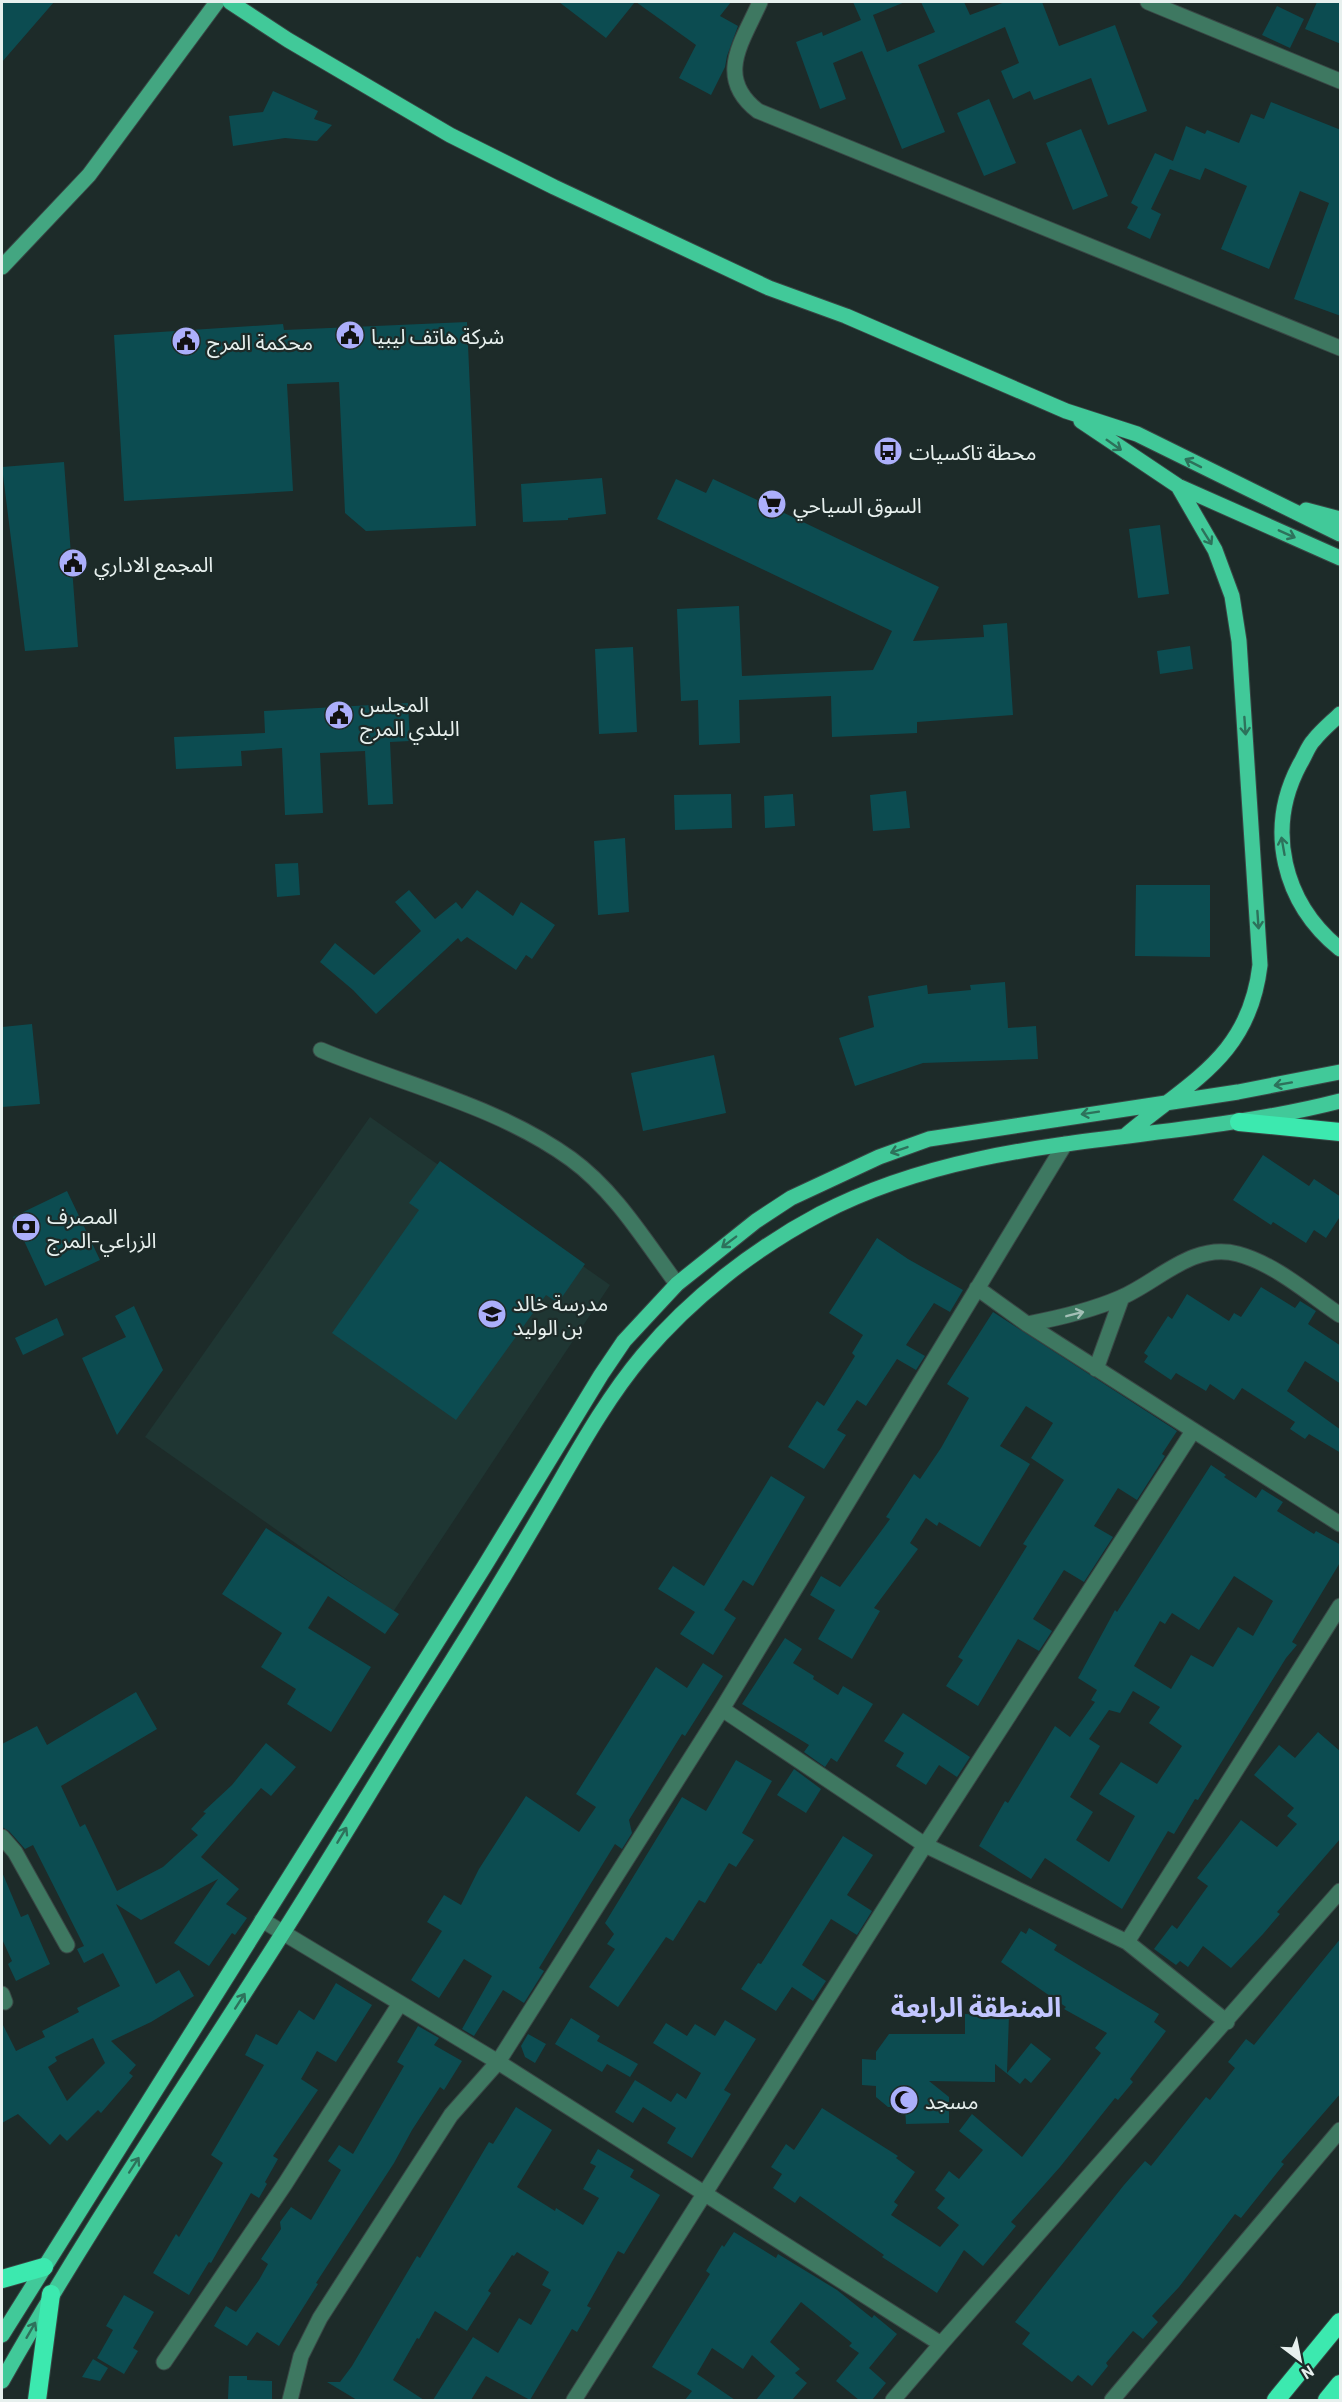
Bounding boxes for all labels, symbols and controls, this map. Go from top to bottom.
public building icon: شركة هاتف ليبيا [334,319,366,351]
place label: شركة هاتف ليبيا [371,323,504,349]
public building icon: محكمة المرج [170,325,202,357]
place label: محكمة المرج [207,329,313,358]
bus stop icon: محطة تاكسيات [872,435,904,467]
one-way arrow [1106,438,1122,451]
place label: محطة تاكسيات [909,439,1036,464]
one-way arrow [1185,456,1203,468]
supermarket icon: السوق السياحي [756,488,788,520]
place label: السوق السياحي [793,492,922,521]
one-way arrow [1201,528,1213,545]
one-way arrow [1277,529,1295,541]
public building icon: المجمع الاداري [57,547,89,579]
place label: المجمع الاداري [94,551,213,580]
place label: المجلس البلدي المرج [360,691,460,744]
public building icon: المجلس البلدي المرج [323,699,355,731]
one-way arrow [1240,715,1251,735]
one-way arrow [1277,837,1288,857]
one-way arrow [1253,910,1264,930]
one-way arrow [1274,1079,1294,1090]
one-way arrow [1081,1107,1101,1118]
one-way arrow [890,1145,909,1156]
place label: المصرف الزراعي-المرج [47,1203,157,1256]
bank icon: المصرف الزراعي-المرج [10,1211,42,1243]
one-way arrow [721,1235,737,1248]
place label: مدرسة خالد بن الوليد [513,1290,608,1340]
school or university icon: مدرسة خالد بن الوليد [476,1298,508,1330]
one-way arrow [1065,1307,1084,1319]
one-way arrow [337,1827,349,1844]
district label: المنطقة الرابعة [891,1990,1061,2024]
one-way arrow [233,1992,246,2009]
mosque icon: مسجد [888,2084,920,2116]
place label: مسجد [925,2088,978,2113]
one-way arrow [128,2157,140,2173]
one-way arrow [25,2322,37,2339]
north arrow [1270,2330,1330,2390]
text: N [1299,2362,1318,2384]

